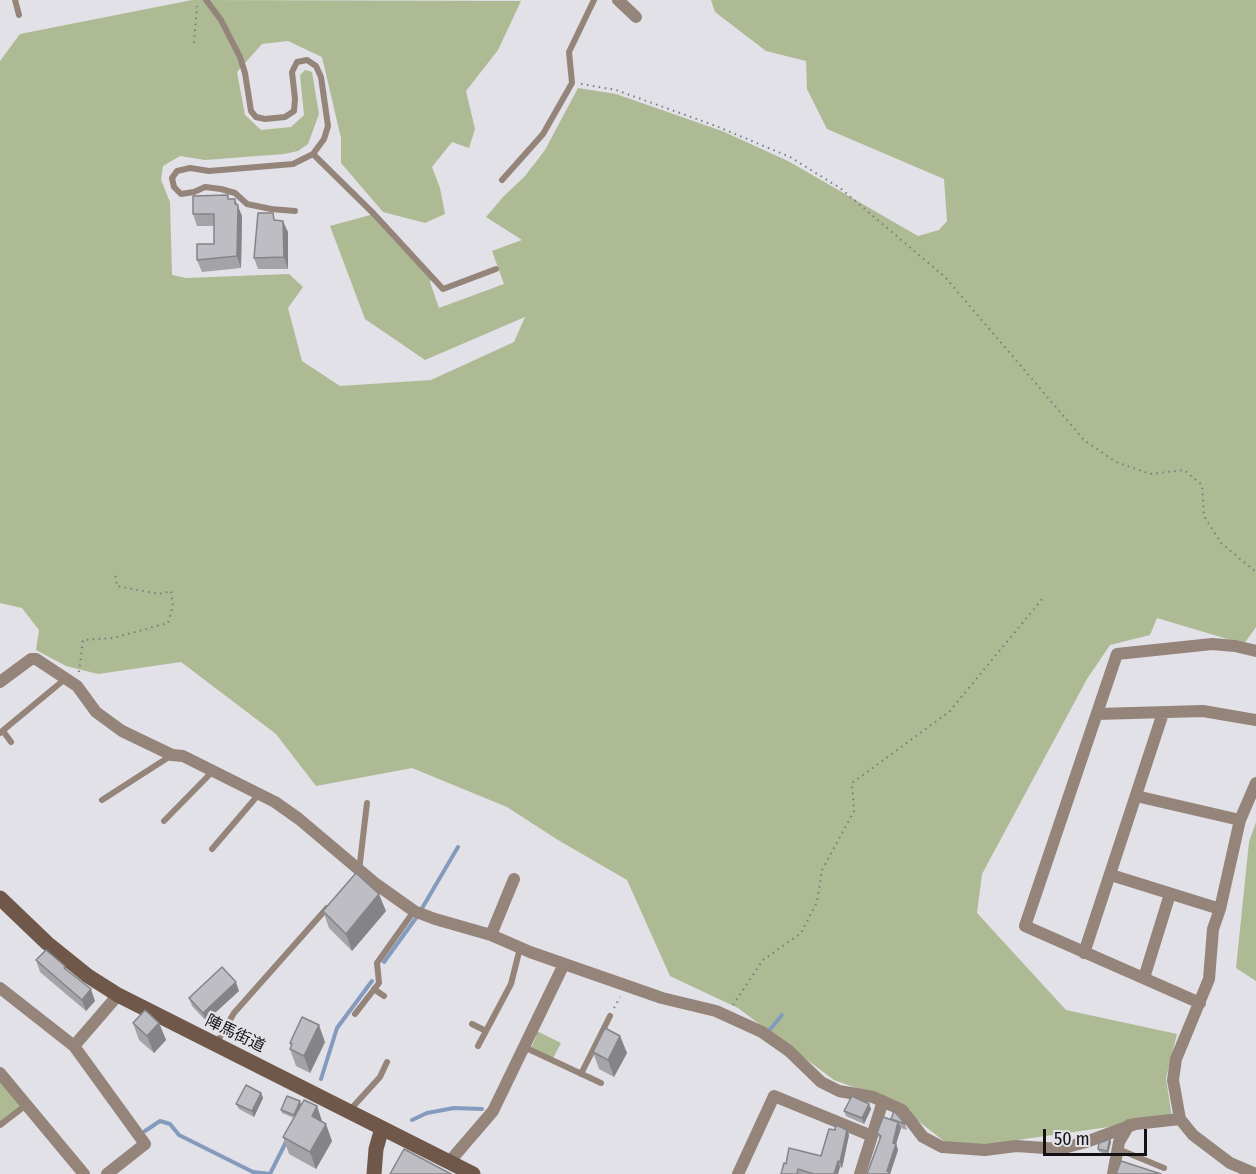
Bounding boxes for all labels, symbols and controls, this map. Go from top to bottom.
street label: 陣馬街道 [202,1011,268,1057]
scale bar [1046,1117,1150,1155]
text: 50 m [1054,1128,1090,1150]

